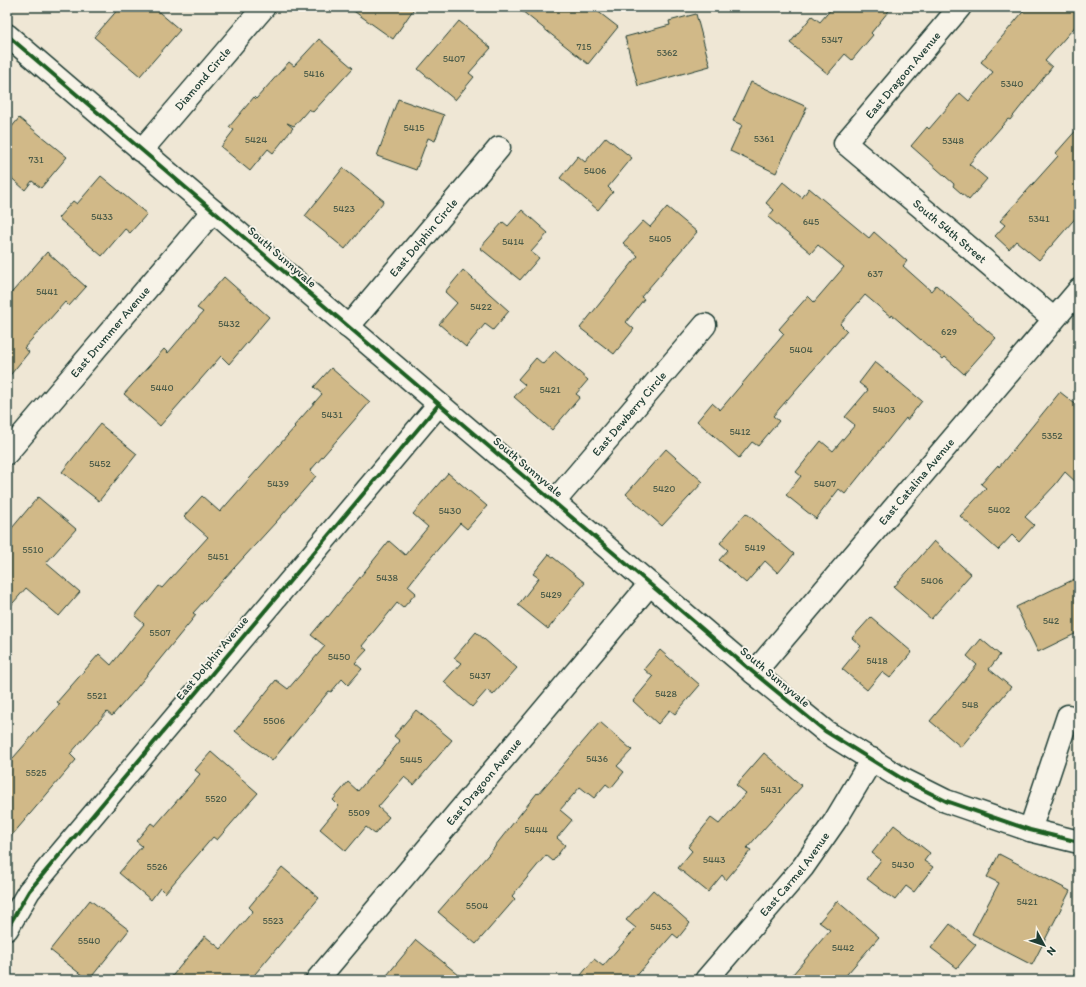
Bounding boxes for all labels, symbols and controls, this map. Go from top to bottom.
street label: East Dragoon Avenue [862,28,944,121]
house number: 5347 [821,33,843,46]
house number: 715 [577,40,591,53]
street label: Diamond Circle [172,44,234,113]
house number: 5362 [656,46,678,59]
house number: 5407 [443,52,465,65]
house number: 5416 [303,67,325,80]
house number: 5340 [1001,77,1023,90]
house number: 5415 [403,121,425,134]
house number: 5361 [754,132,775,145]
house number: 5424 [245,133,267,146]
house number: 5348 [942,134,965,147]
house number: 731 [28,153,44,166]
house number: 5406 [584,164,606,177]
street label: East Dolphin Circle [386,195,461,280]
street label: South 54th Street [910,196,990,266]
house number: 5423 [333,202,356,215]
house number: 5433 [91,210,114,223]
house number: 5341 [1028,212,1050,225]
house number: 645 [803,215,819,228]
street label: South Sunnyvale [245,223,319,291]
house number: 5405 [649,232,671,245]
house number: 5414 [502,235,524,248]
house number: 637 [867,267,883,280]
street label: East Drummer Avenue [67,283,153,380]
house number: 5441 [36,285,58,298]
house number: 5422 [470,300,493,313]
house number: 5432 [218,317,241,330]
house number: 629 [941,325,957,338]
house number: 5404 [789,343,813,356]
street label: East Dewberry Circle [589,368,670,459]
house number: 5440 [150,381,174,394]
house number: 5421 [539,383,561,396]
house number: 5403 [873,403,896,416]
house number: 5431 [321,408,343,421]
house number: 5412 [729,425,751,438]
house number: 5352 [1041,429,1063,442]
street label: South Sunnyvale [490,434,566,500]
street label: East Catalina Avenue [876,435,957,528]
house number: 5452 [89,457,112,470]
house number: 5439 [267,477,289,490]
house number: 5407 [814,477,836,490]
house number: 5420 [653,482,675,495]
house number: 5402 [988,503,1011,516]
house number: 5430 [439,504,461,517]
house number: 5419 [744,541,766,554]
house number: 5510 [22,543,44,556]
house number: 5451 [207,550,229,563]
house number: 5438 [376,571,399,584]
house number: 5406 [921,574,943,587]
house number: 5429 [540,588,562,601]
street label: East Dolphin Avenue [173,613,251,703]
house number: 542 [1043,614,1060,627]
house number: 5507 [149,626,171,639]
street label: South Sunnyvale [737,644,813,710]
house number: 5450 [328,650,350,663]
house number: 5418 [866,654,888,667]
house number: 5437 [469,669,491,682]
house number: 5428 [655,687,678,700]
house number: 5521 [87,689,108,702]
house number: 548 [962,698,979,711]
house number: 5506 [263,714,285,727]
street label: East Dragoon Avenue [443,735,525,828]
house number: 5436 [586,752,608,765]
house number: 5445 [400,753,422,766]
house number: 5525 [25,766,47,779]
house number: 5431 [760,783,782,796]
house number: 5520 [205,792,227,805]
house number: 5509 [348,806,370,819]
house number: 5444 [524,823,548,836]
street label: East Carmel Avenue [757,829,832,919]
house number: 5443 [703,853,726,866]
house number: 5430 [892,858,914,871]
house number: 5526 [146,860,168,873]
house number: 5421 [1016,895,1038,908]
house number: 5504 [466,899,488,912]
house number: 5523 [262,914,284,927]
house number: 5453 [650,920,673,933]
north arrow [1024,925,1064,965]
house number: 5540 [78,934,100,947]
house number: 5442 [832,941,855,954]
text: N [1044,944,1059,958]

